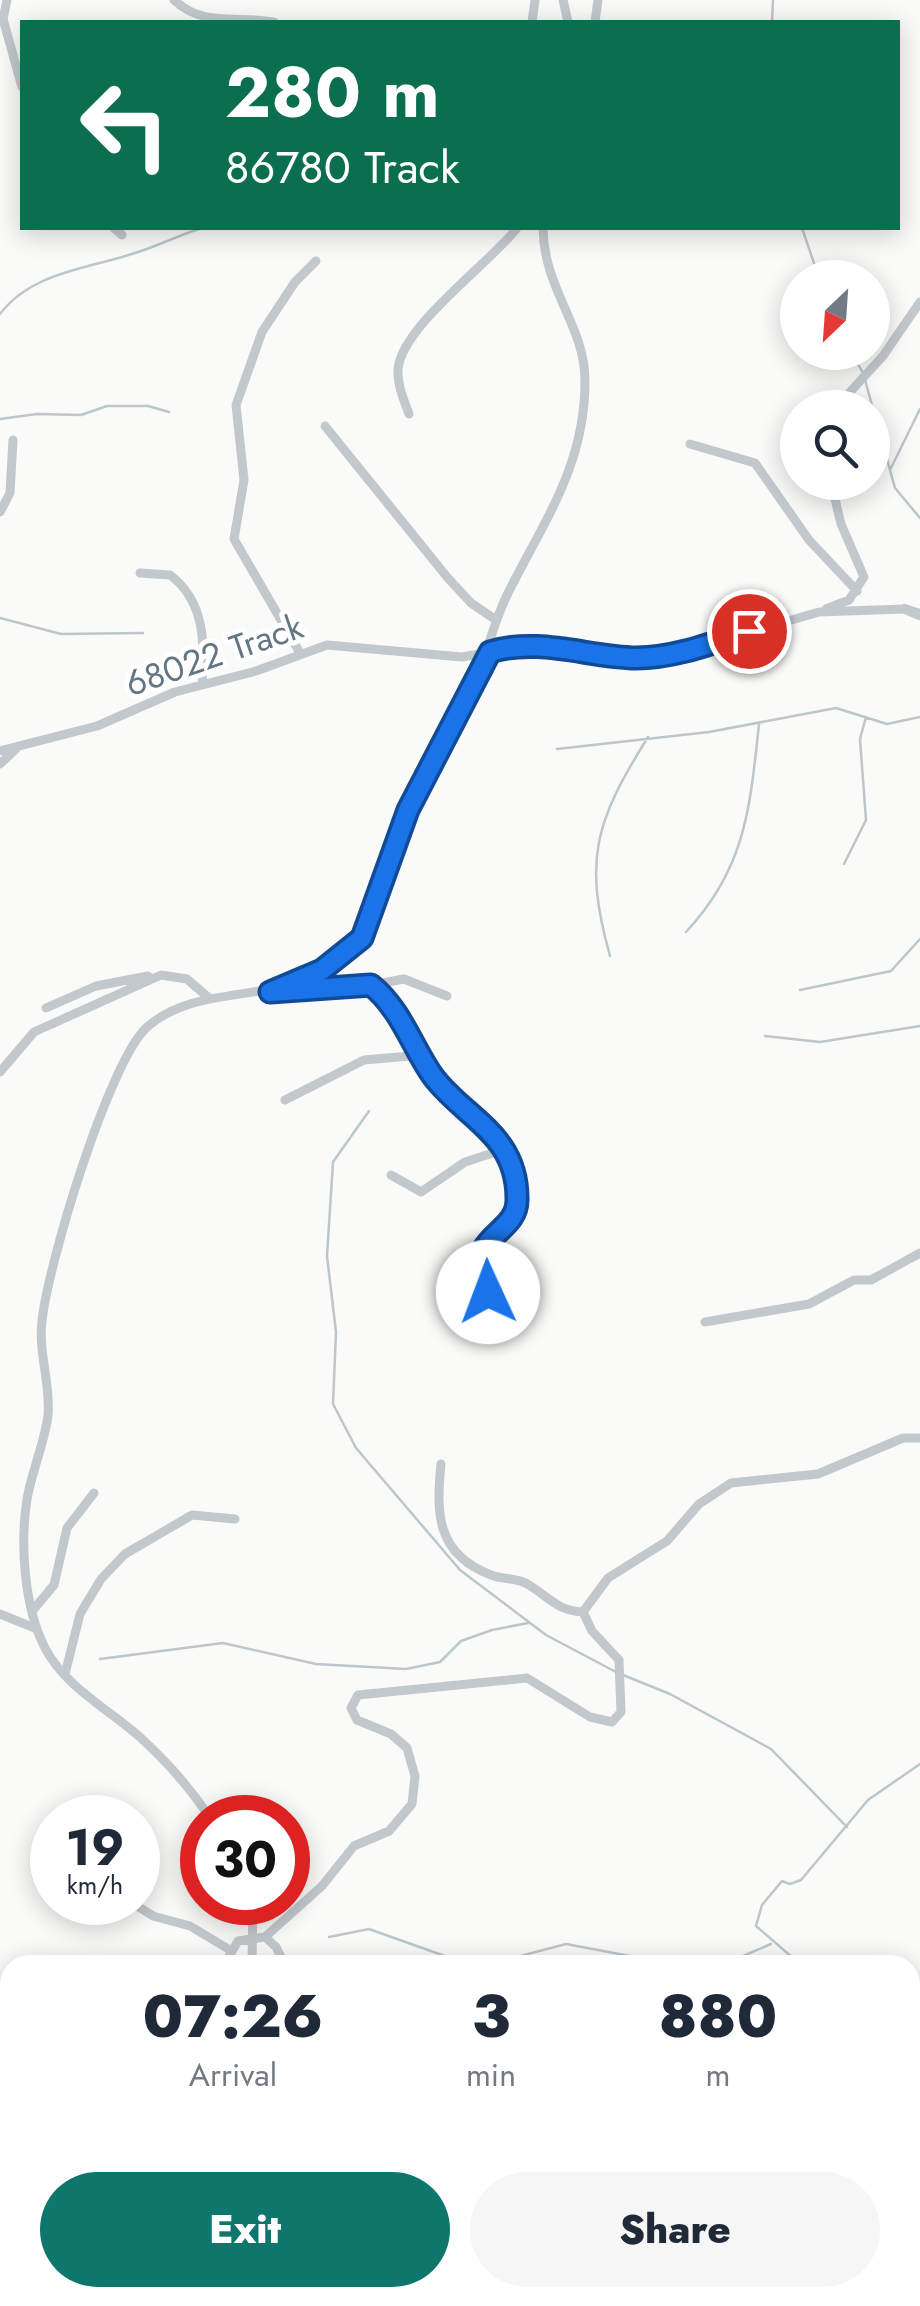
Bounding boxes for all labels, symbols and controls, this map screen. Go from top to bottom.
text: 280 m [225,42,440,143]
icon: left [60,60,190,190]
text: 86780 Track [225,135,460,200]
north arrow [780,260,890,370]
map controls [780,260,890,500]
button: search [780,390,890,500]
pin [707,589,792,674]
street label: 68022 Track [118,601,310,709]
icon: arrive [722,604,777,659]
position arrow [436,1240,540,1344]
speed limit sign: 30 [180,1795,310,1925]
text: 19 [66,1811,124,1884]
text: km/h [67,1867,123,1903]
text: 07:26 [143,1973,323,2060]
text: 3 [472,1973,510,2060]
text: 880 [659,1973,777,2060]
text: Arrival [189,2052,277,2098]
text: min [466,2052,516,2098]
text: m [706,2052,730,2098]
button: Exit [40,2172,450,2287]
button: Share [470,2172,880,2287]

